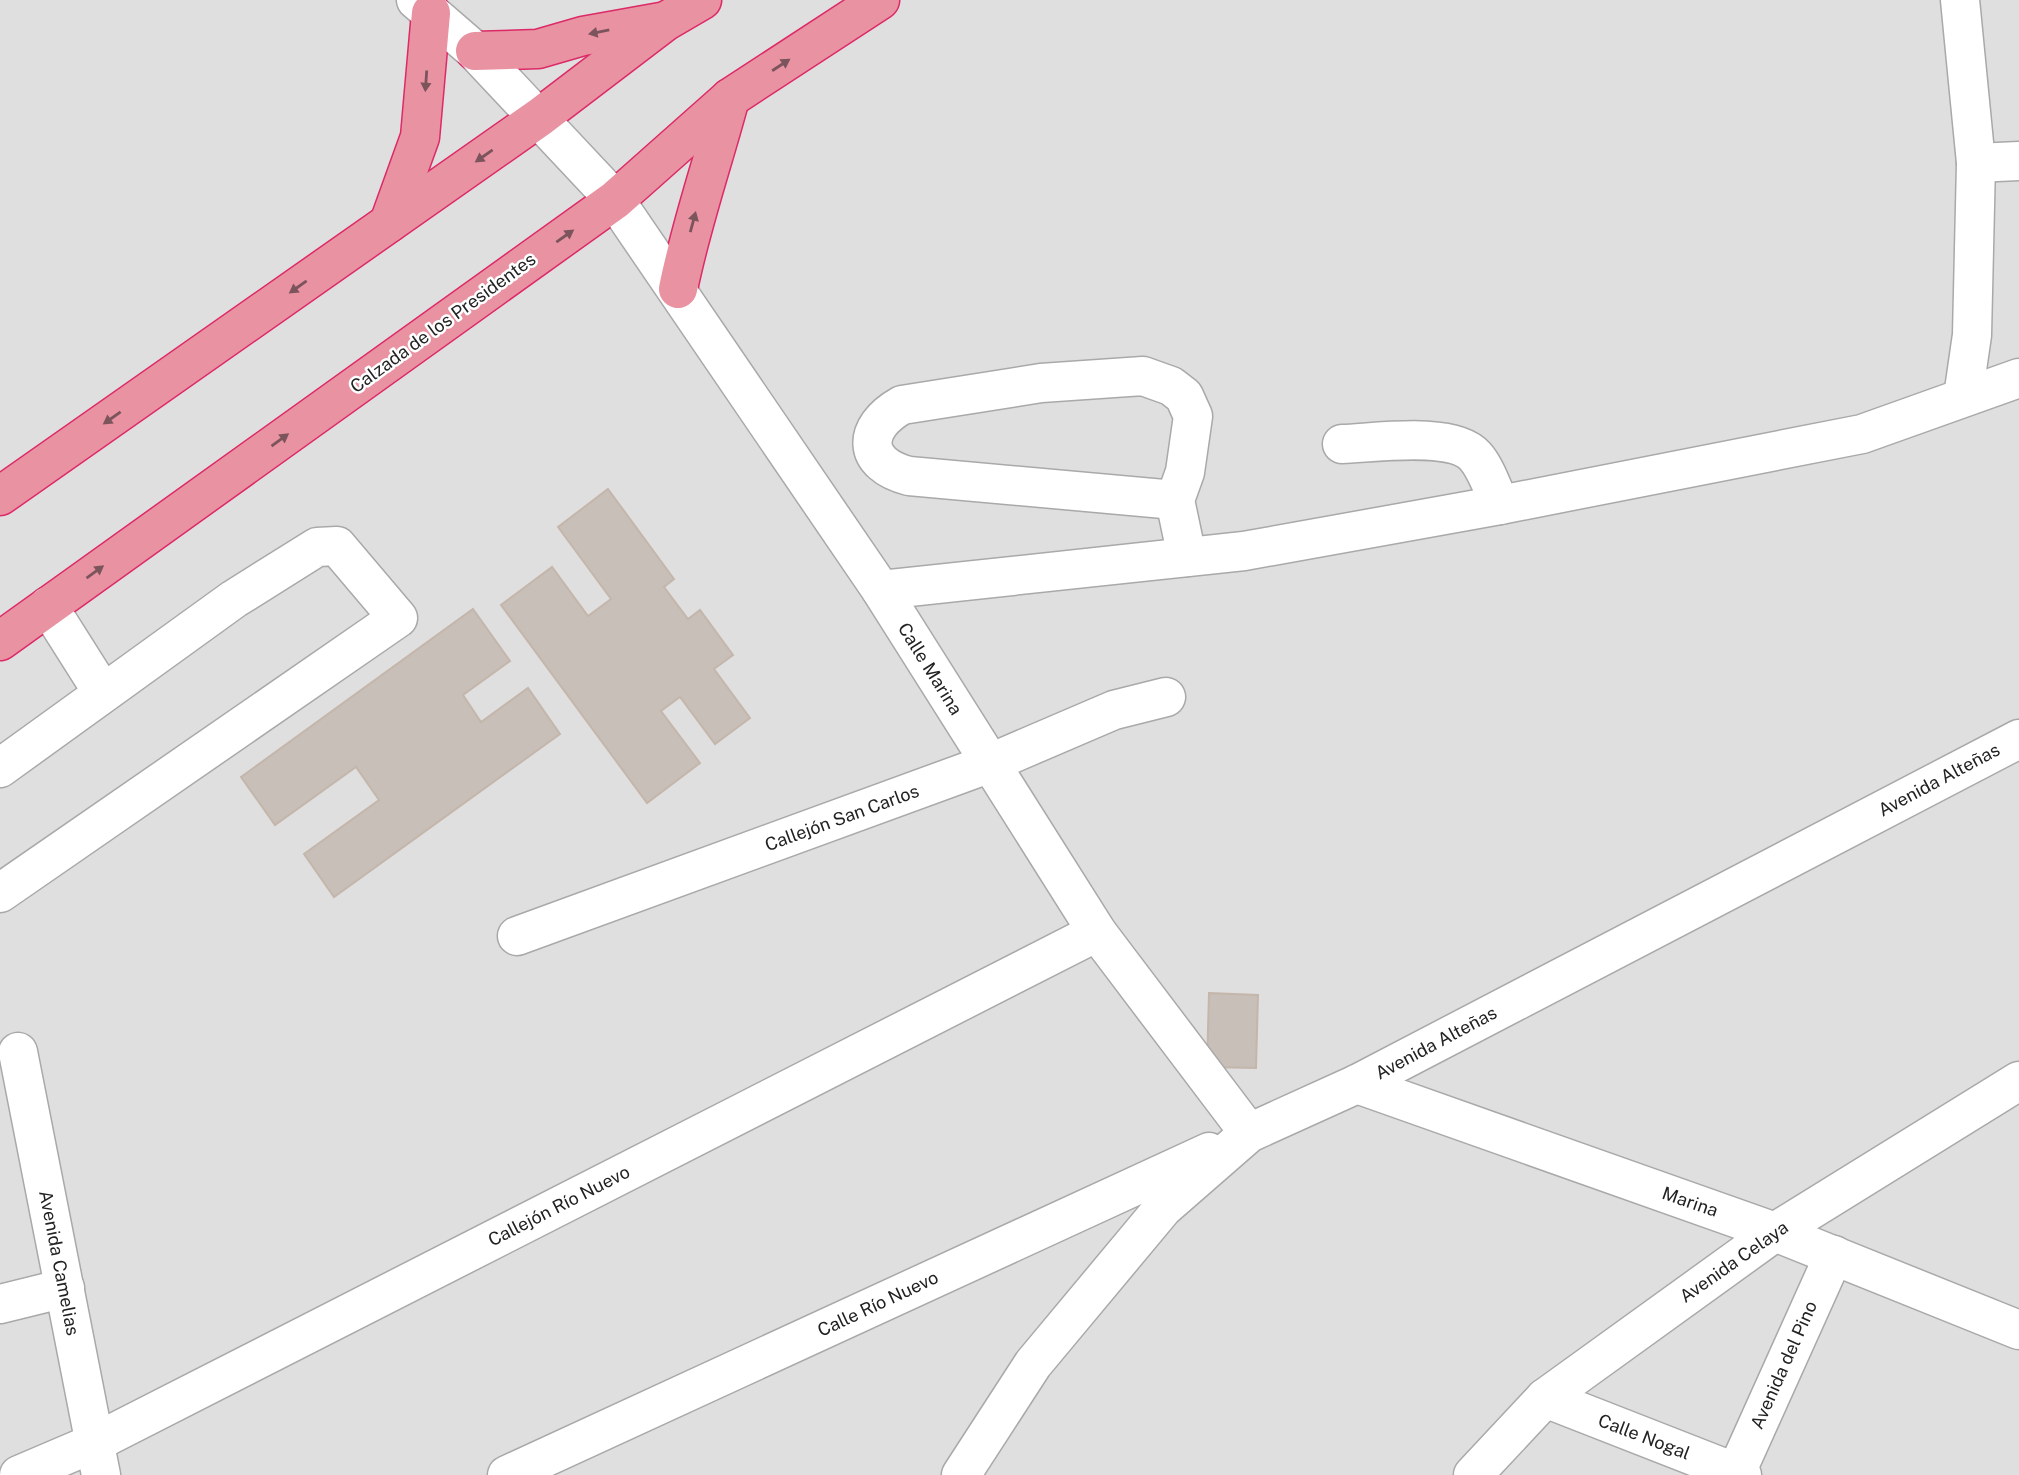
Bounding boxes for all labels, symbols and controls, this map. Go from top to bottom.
one-way arrow [588,27,610,38]
one-way arrow [771,58,791,71]
one-way arrow [420,70,431,92]
one-way arrow [475,149,493,163]
one-way arrow [688,211,699,233]
one-way arrow [556,229,574,243]
street label: Calzada de los Presidentes [346,248,540,397]
one-way arrow [289,280,307,294]
one-way arrow [103,411,121,425]
one-way arrow [271,433,289,447]
one-way arrow [86,565,104,579]
street label: Calle Marina [894,619,967,719]
street label: Avenida Alteñas [1874,739,2003,820]
street label: Callejón San Carlos [762,780,922,855]
street label: Avenida Alteñas [1371,1002,1500,1083]
street label: Callejón Río Nuevo [484,1161,633,1250]
street label: Marina [1659,1182,1721,1221]
street label: Avenida Camelias [35,1189,84,1337]
street label: Avenida Celaya [1675,1216,1792,1307]
street label: Calle Río Nuevo [814,1266,942,1341]
street label: Avenida del Pino [1746,1298,1821,1432]
street label: Calle Nogal [1595,1409,1693,1464]

